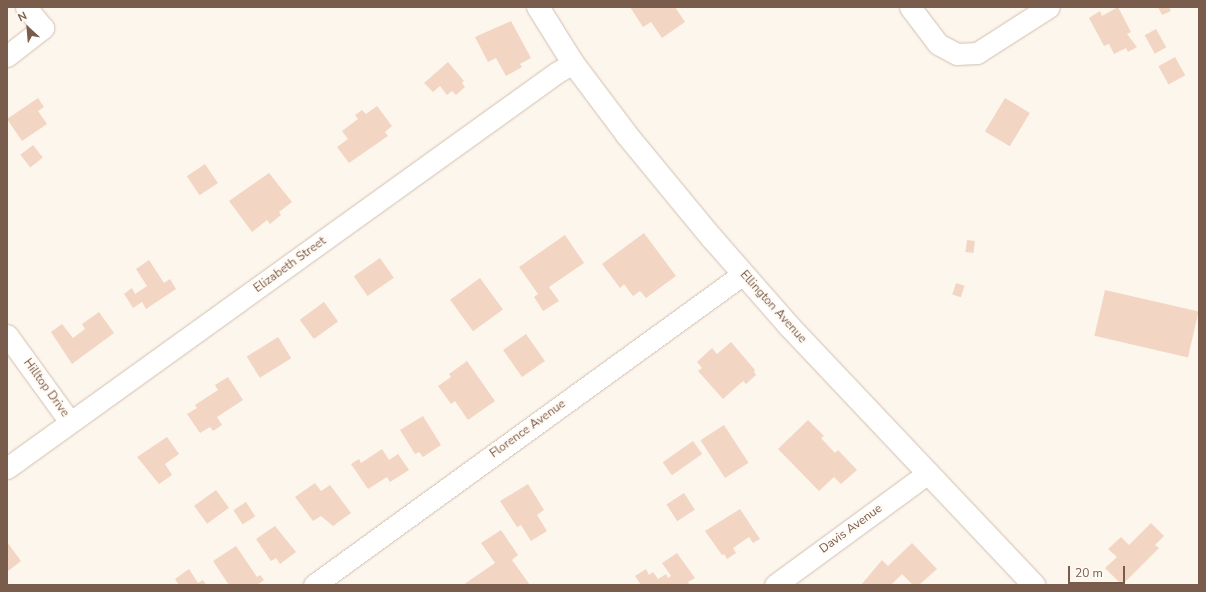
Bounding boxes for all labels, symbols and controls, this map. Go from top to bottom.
north arrow [8,8,48,48]
text: N [16,8,30,25]
street label: Elizabeth Street [251,234,329,296]
street label: Ellington Avenue [737,268,809,346]
street label: Hilltop Drive [20,356,72,420]
street label: Florence Avenue [487,397,569,461]
street label: Davis Avenue [817,501,885,557]
scale bar [1070,558,1127,584]
text: 20 m [1075,565,1103,581]

